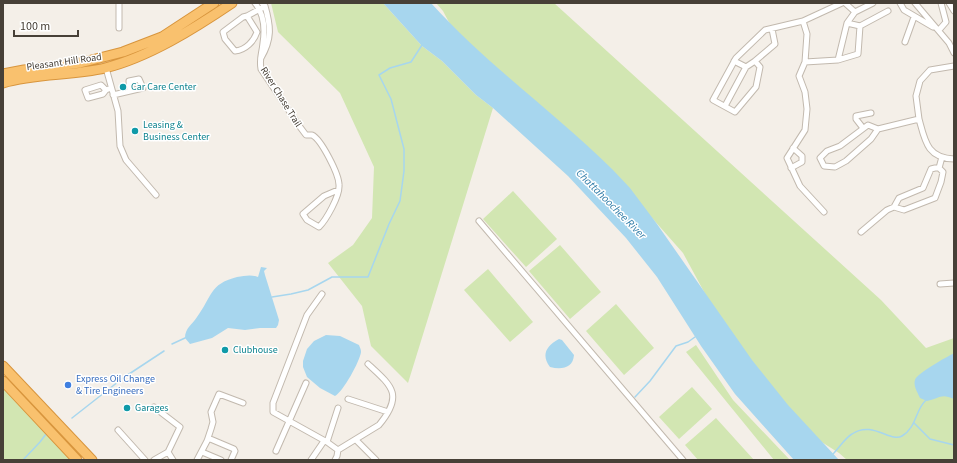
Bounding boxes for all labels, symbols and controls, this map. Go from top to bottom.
scale bar [14,12,78,38]
text: 100 m [20,18,50,35]
street label: Pleasant Hill Road [26,50,102,74]
street label: River Chase Trail [257,64,305,130]
place label: Car Care Center [131,80,197,94]
marker: Car Care Center [118,82,128,92]
place label: Leasing & Business Center [143,118,210,144]
marker: Leasing & Business Center [130,126,140,136]
water label: Chattahoochee River [573,166,650,243]
place label: Clubhouse [233,343,278,357]
marker: Clubhouse [220,345,230,355]
place label: Express Oil Change & Tire Engineers [76,372,155,398]
marker: Express Oil Change & Tire Engineers [63,380,73,390]
place label: Garages [135,401,169,415]
marker: Garages [122,403,132,413]

